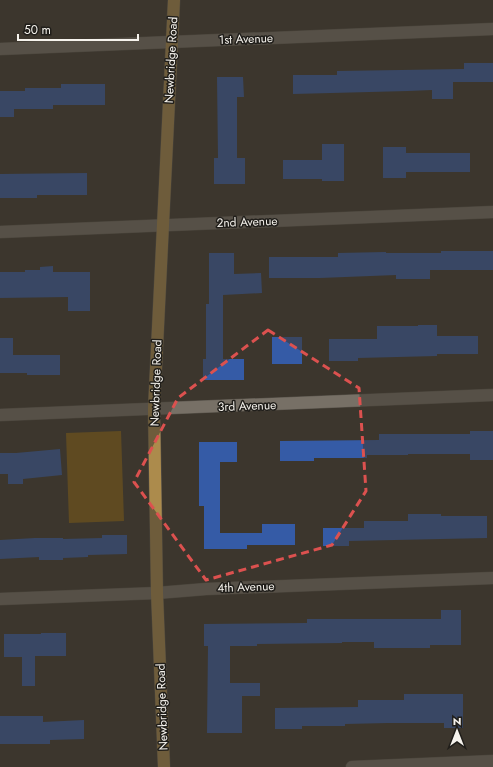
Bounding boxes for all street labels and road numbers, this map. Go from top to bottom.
street label: Newbridge Road [160,16,182,104]
street label: 1st Avenue [219,29,273,49]
street label: 2nd Avenue [216,212,278,232]
street label: Newbridge Road [145,339,167,427]
street label: 3rd Avenue [217,396,277,416]
street label: 4th Avenue [217,577,275,597]
street label: Newbridge Road [151,663,173,751]

